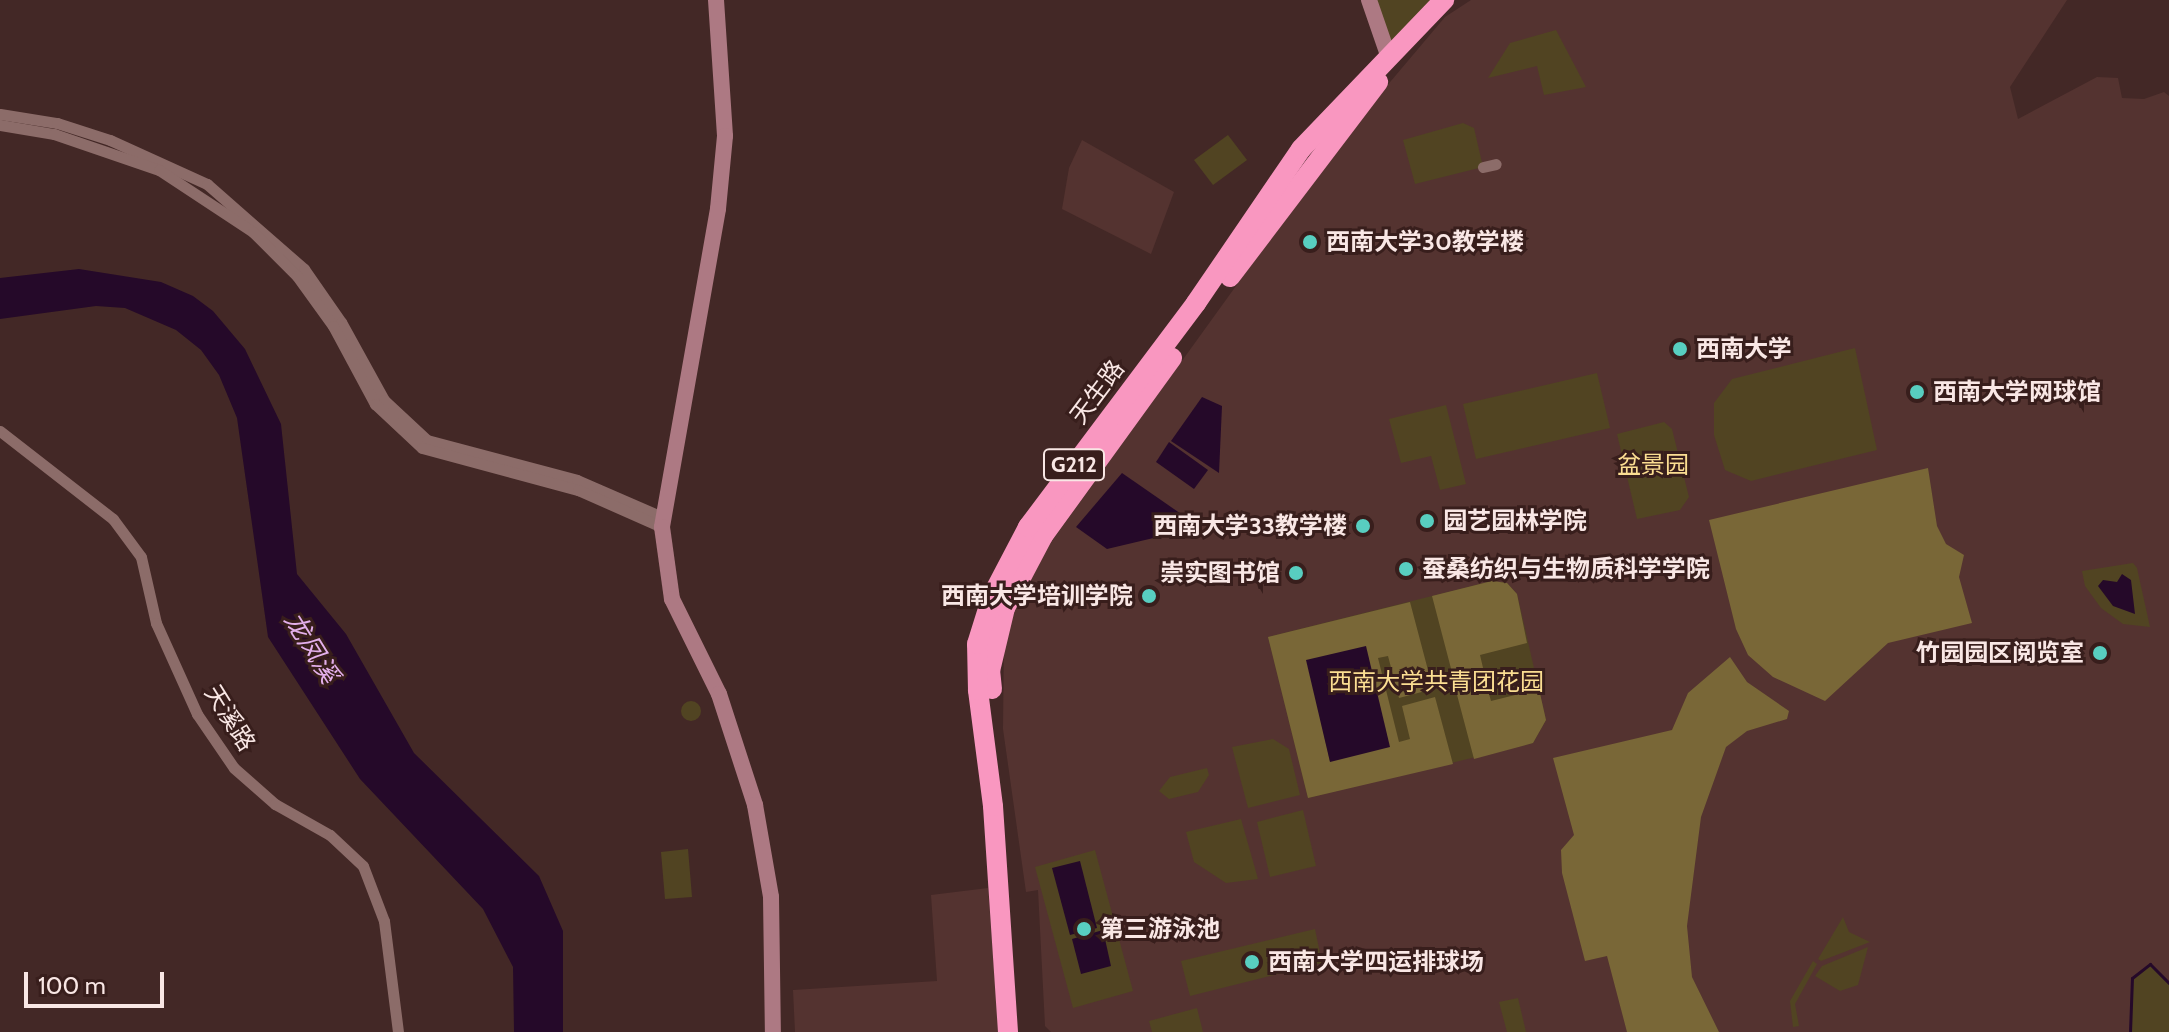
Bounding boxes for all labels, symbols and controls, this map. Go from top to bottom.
place label: 西南大学30教学楼 [1326,228,1524,256]
marker: 西南大学30教学楼 [1301,233,1319,251]
place label: 西南大学 [1696,335,1792,363]
marker: 西南大学 [1671,340,1689,358]
street label: 天生路 [1064,355,1130,429]
place label: 西南大学网球馆 [1933,378,2101,406]
marker: 西南大学网球馆 [1908,383,1926,401]
road number: G212 [1042,447,1106,483]
park label: 盆景园 [1617,451,1689,479]
place label: 园艺园林学院 [1443,507,1587,535]
place label: 西南大学33教学楼 [1153,512,1347,540]
marker: 园艺园林学院 [1418,512,1436,530]
marker: 西南大学33教学楼 [1354,517,1372,535]
place label: 蚕桑纺织与生物质科学学院 [1422,555,1710,583]
place label: 崇实图书馆 [1160,559,1280,587]
marker: 蚕桑纺织与生物质科学学院 [1397,560,1415,578]
marker: 崇实图书馆 [1287,564,1305,582]
place label: 西南大学培训学院 [941,582,1133,610]
marker: 西南大学培训学院 [1140,587,1158,605]
water label: 龙凤溪 [277,607,345,689]
place label: 竹园园区阅览室 [1916,639,2084,667]
marker: 竹园园区阅览室 [2091,644,2109,662]
park label: 西南大学共青团花园 [1328,668,1544,696]
street label: 天溪路 [199,680,261,756]
place label: 第三游泳池 [1100,915,1220,943]
marker: 第三游泳池 [1075,920,1093,938]
place label: 西南大学四运排球场 [1268,948,1484,976]
marker: 西南大学四运排球场 [1243,953,1261,971]
scale bar [28,956,168,1006]
text: 100 m [38,971,106,1000]

